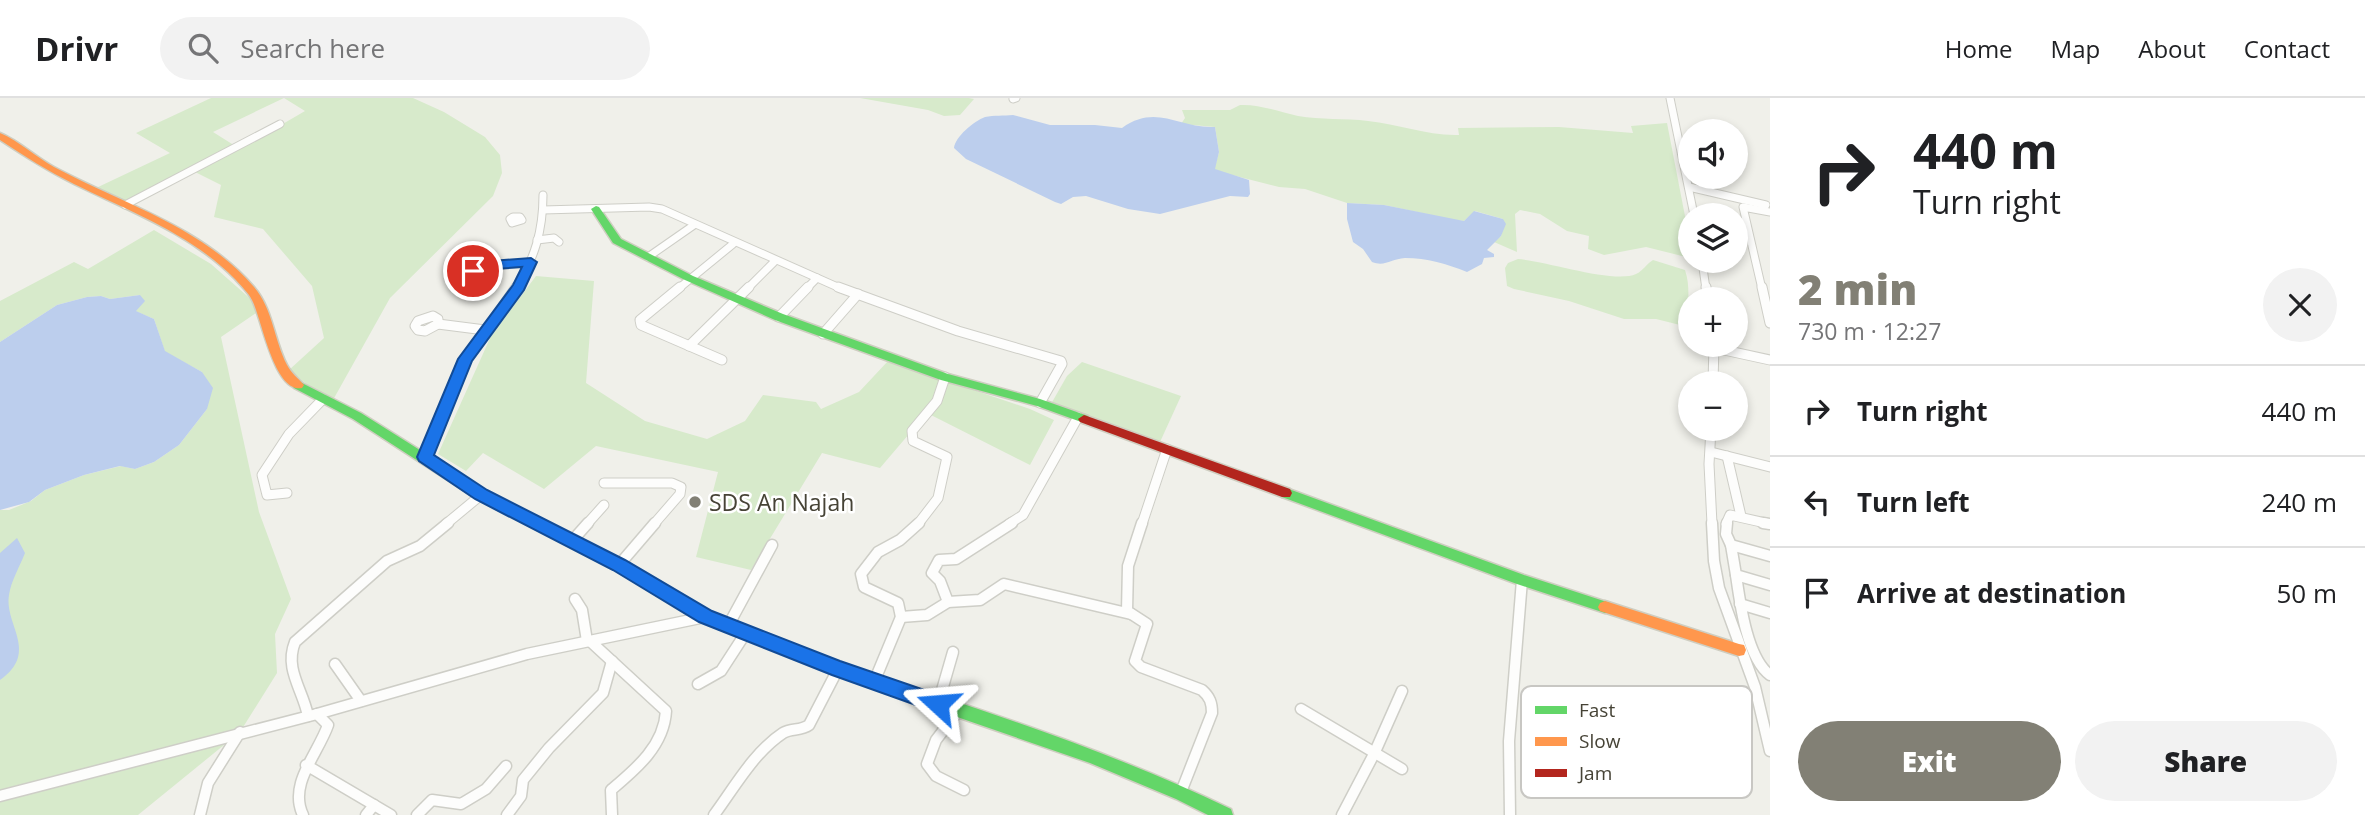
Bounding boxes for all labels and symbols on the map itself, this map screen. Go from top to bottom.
pin [443,241,503,301]
place label: SDS An Najah [709,486,854,518]
marker: SDS An Najah [687,494,703,510]
position arrow [901,667,975,741]
legend [1521,686,1752,798]
text: Fast [1579,697,1615,723]
text: Slow [1579,728,1621,754]
text: Jam [1577,760,1612,786]

